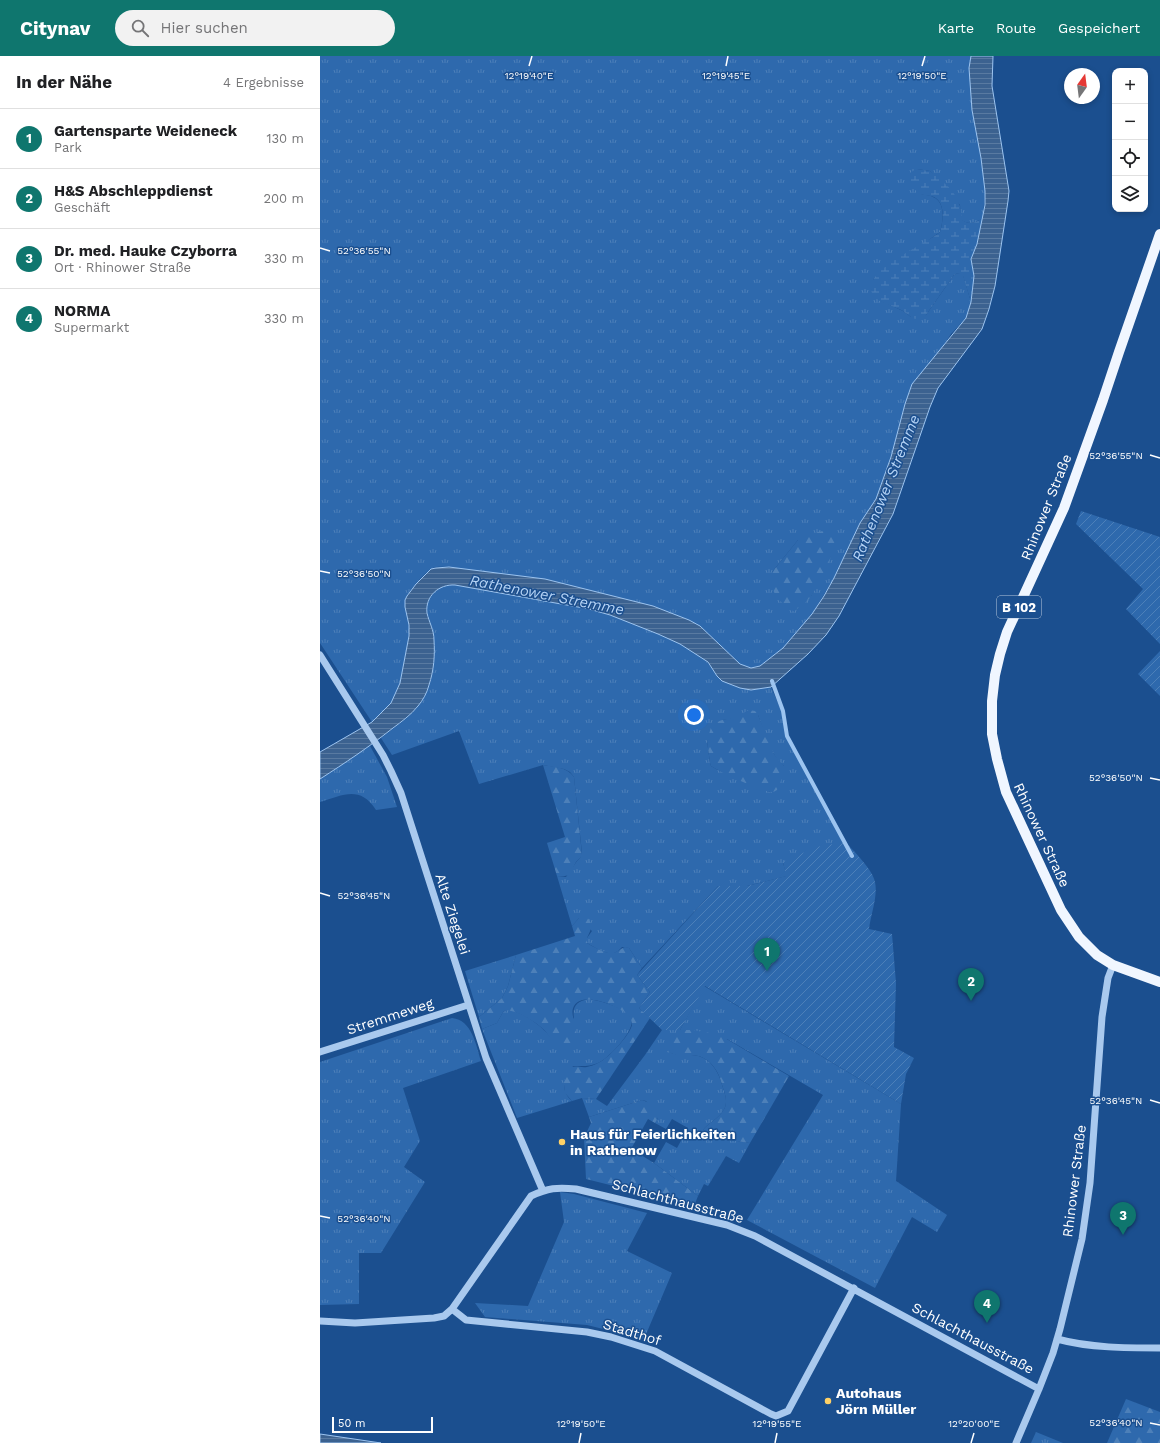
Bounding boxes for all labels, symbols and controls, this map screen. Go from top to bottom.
search box [115,10,395,46]
text: Citynav [20,17,91,40]
icon: search [129,17,151,39]
text: Hier suchen [161,19,248,37]
text: Karte [938,20,974,36]
text: Route [996,20,1036,36]
text: Gespeichert [1058,20,1140,36]
north arrow [1064,68,1100,104]
map controls [1112,68,1148,212]
button: + [1112,68,1148,104]
text: 12°19'40"E [505,70,553,81]
text: 12°19'45"E [702,70,750,81]
text: 12°19'50"E [897,70,947,81]
text: In der Nähe [16,72,112,92]
text: 4 Ergebnisse [223,75,304,90]
button: − [1112,104,1148,140]
text: Gartensparte Weideneck [54,122,237,140]
text: 1 [26,131,32,146]
text: 130 m [266,131,304,146]
text: Park [54,140,82,155]
button: locate [1112,140,1148,176]
button: layers [1112,176,1148,212]
text: H&S Abschleppdienst [54,182,212,200]
text: 2 [25,191,33,206]
text: 200 m [263,191,304,206]
text: Geschäft [54,200,110,215]
text: Dr. med. Hauke Czyborra [54,242,237,260]
text: 52°36'55"N [337,245,391,256]
text: 3 [25,251,33,266]
text: 330 m [264,251,304,266]
text: Ort · Rhinower Straße [54,260,191,275]
text: NORMA [54,302,110,320]
text: 4 [25,311,33,326]
text: 330 m [264,311,304,326]
text: Supermarkt [54,320,129,335]
water label: Rathenower Stremme [848,412,924,564]
text: 52°36'55"N [1089,450,1143,461]
street label: Rhinower Straße [1017,452,1075,562]
text: 52°36'50"N [337,568,391,579]
water label: Rathenower Stremme [468,571,626,619]
road number: B 102 [997,596,1041,618]
your location [684,705,704,725]
text: 52°36'50"N [1089,772,1143,783]
street label: Rhinower Straße [1011,780,1073,890]
street label: Alte Ziegelei [432,871,474,957]
text: 52°36'45"N [338,890,390,901]
pin: 1 [754,938,780,971]
pin: 2 [958,968,984,1001]
street label: Stremmeweg [345,994,436,1038]
text: 52°36'45"N [1090,1095,1142,1106]
street label: Rhinower Straße [1059,1124,1089,1238]
place label: Haus für Feierlichkeiten in Rathenow [570,1126,736,1158]
marker: Haus für Feierlichkeiten in Rathenow [557,1137,567,1147]
street label: Schlachthausstraße [610,1176,746,1226]
pin: 3 [1110,1202,1136,1235]
text: 52°36'40"N [337,1213,391,1224]
pin: 4 [974,1290,1000,1323]
street label: Schlachthausstraße [909,1299,1037,1377]
street label: Stadthof [601,1316,663,1349]
place label: Autohaus Jörn Müller [836,1385,916,1417]
marker: Autohaus Jörn Müller [823,1396,833,1406]
scale bar [332,1415,433,1434]
text: 50 m [338,1417,365,1430]
text: 52°36'40"N [1089,1417,1143,1428]
text: 12°19'50"E [556,1418,606,1429]
text: 12°19'55"E [753,1418,801,1429]
text: 12°20'00"E [948,1418,1000,1429]

